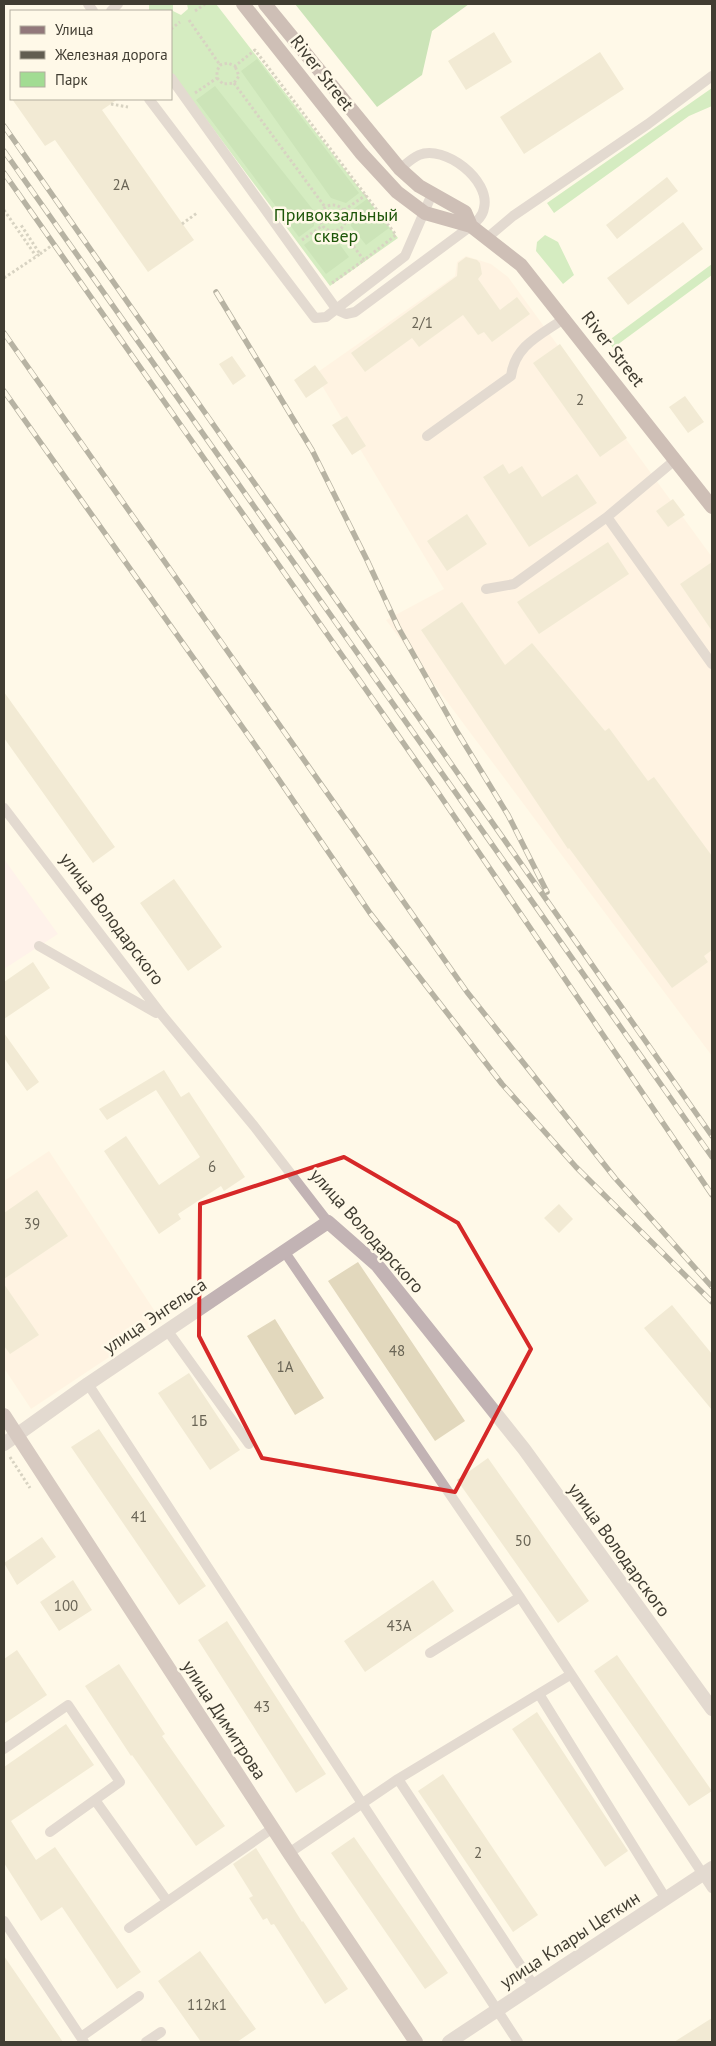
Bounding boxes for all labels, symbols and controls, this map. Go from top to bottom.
legend [10,10,172,100]
text: Улица [55,20,93,39]
street label: River Street [286,30,359,115]
text: Железная дорога [54,45,168,64]
text: Парк [55,70,88,89]
house number: 2А [113,175,130,194]
park label: Привокзальный сквер [274,203,398,247]
street label: River Street [577,306,650,391]
house number: 2/1 [411,313,433,332]
house number: 2 [576,390,584,409]
street label: улица Володарского [55,848,170,989]
house number: 6 [208,1157,216,1176]
street label: улица Володарского [305,1164,429,1298]
house number: 39 [24,1214,40,1233]
street label: улица Энгельса [99,1272,211,1359]
house number: 48 [389,1341,405,1360]
house number: 1А [277,1357,294,1376]
house number: 1Б [191,1411,207,1430]
street label: улица Володарского [563,1478,676,1621]
house number: 41 [131,1507,147,1526]
house number: 50 [515,1531,531,1550]
house number: 100 [54,1596,78,1615]
house number: 43А [386,1616,412,1635]
street label: улица Димитрова [177,1656,272,1784]
house number: 43 [254,1697,270,1716]
house number: 2 [474,1843,482,1862]
street label: улица Клары Цеткин [495,1886,644,1993]
house number: 112к1 [187,1995,227,2014]

